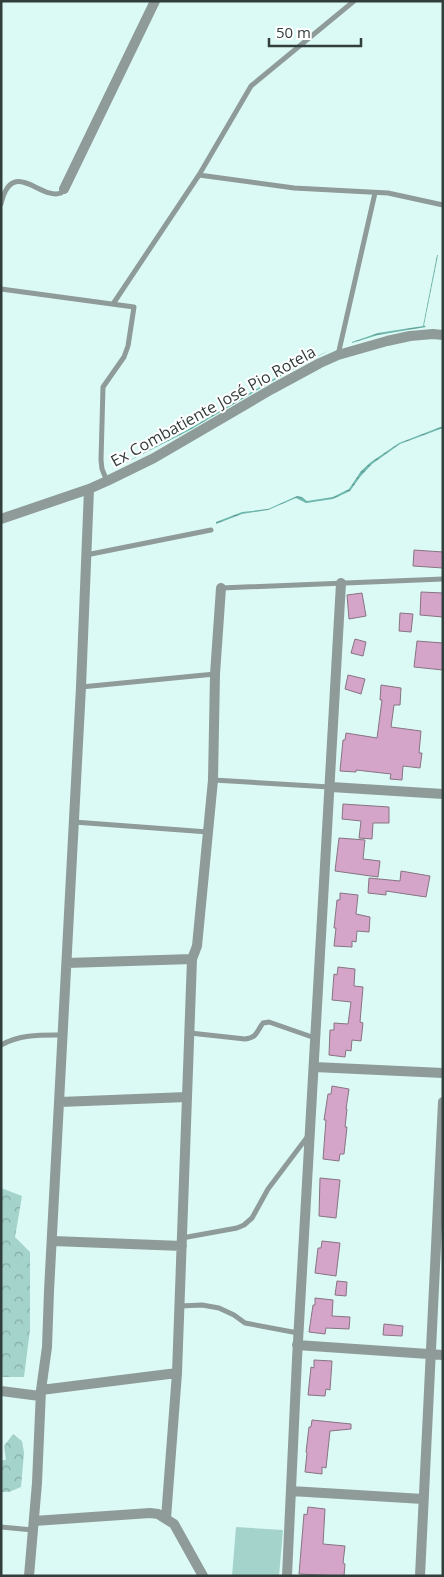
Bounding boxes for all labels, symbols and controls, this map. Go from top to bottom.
scale bar [269,15,362,47]
text: 50 m [276,22,311,42]
street label: Ex Combatiente José Pio Rotela [107,340,319,472]

